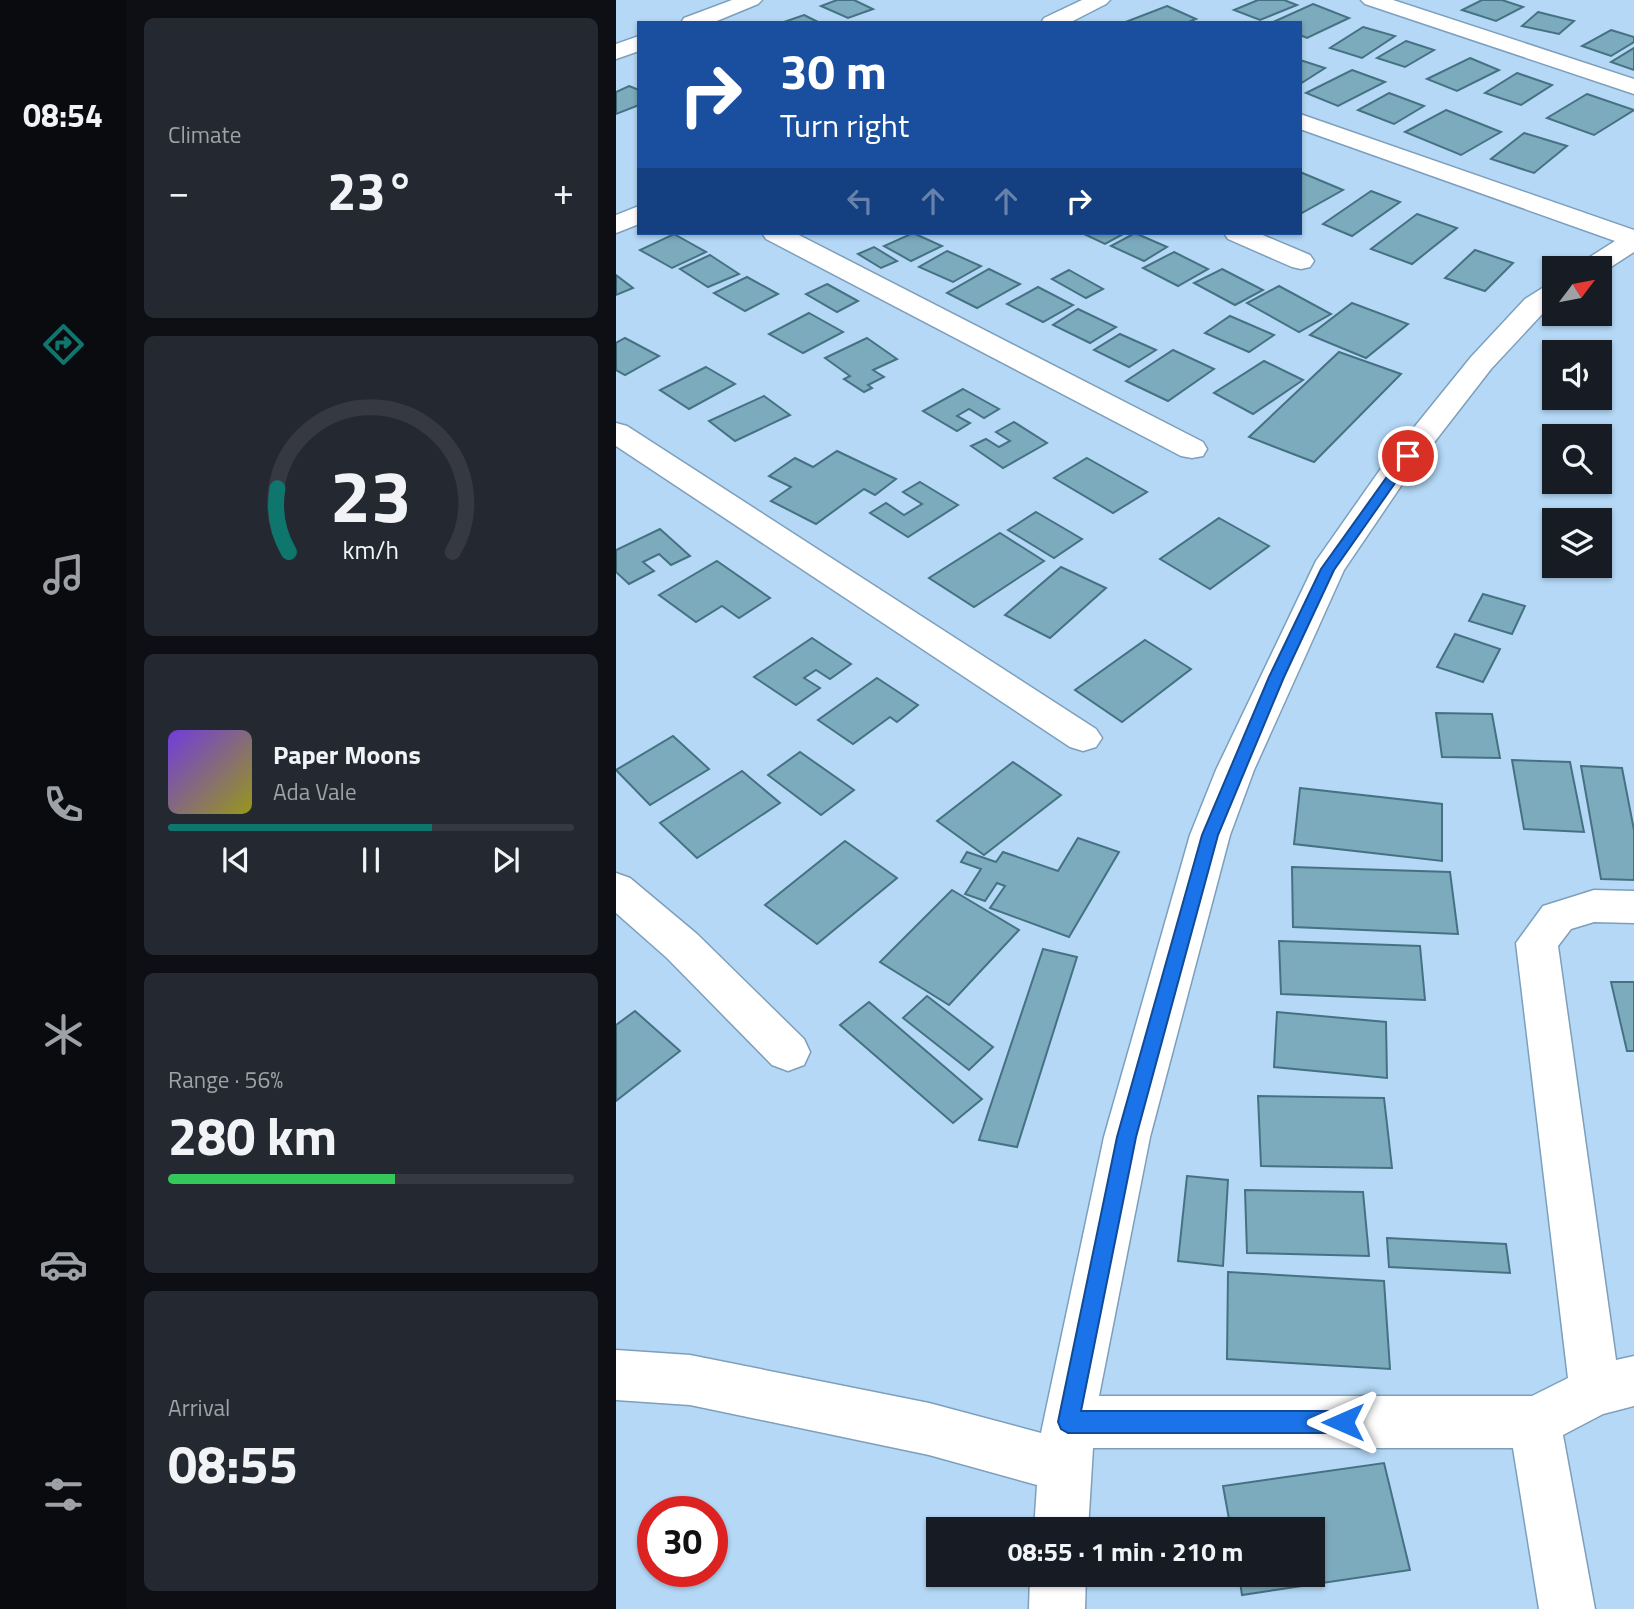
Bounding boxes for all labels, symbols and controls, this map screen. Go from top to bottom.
text: 30 m [780,33,887,108]
icon: right [665,49,756,140]
text: 08:54 [23,91,103,139]
text: Turn right [780,101,909,149]
text: Climate [168,117,241,152]
text: 23° [327,151,415,230]
text: − [168,162,189,220]
text: + [553,162,574,220]
icon: left [841,182,879,220]
icon: ahead [914,182,952,220]
icon: ahead [987,182,1025,220]
icon: right [1060,182,1098,220]
north arrow [1542,256,1612,326]
map controls [1542,256,1612,578]
icon: directions [39,320,88,369]
button: sound [1542,340,1612,410]
button: search [1542,424,1612,494]
pin [1378,426,1438,486]
icon: arrive [1389,437,1427,475]
text: 23 [330,441,412,551]
button: layers [1542,508,1612,578]
text: km/h [343,531,399,569]
icon: music [39,550,88,599]
text: Paper Moons [273,735,421,774]
text: Ada Vale [273,774,357,809]
icon: phone [39,780,88,829]
icon: previous [217,841,255,879]
icon: pause [352,841,390,879]
icon: next [487,841,525,879]
icon: climate [39,1010,88,1059]
text: Range · 56% [168,1062,283,1097]
text: 280 km [168,1096,337,1175]
icon: car [39,1240,88,1289]
position arrow [1306,1385,1380,1459]
text: Arrival [168,1390,230,1425]
text: 08:55 [168,1424,298,1503]
icon: filters [39,1470,88,1519]
speed limit sign: 30 [637,1496,728,1587]
text: 08:55 · 1 min · 210 m [1008,1532,1243,1571]

